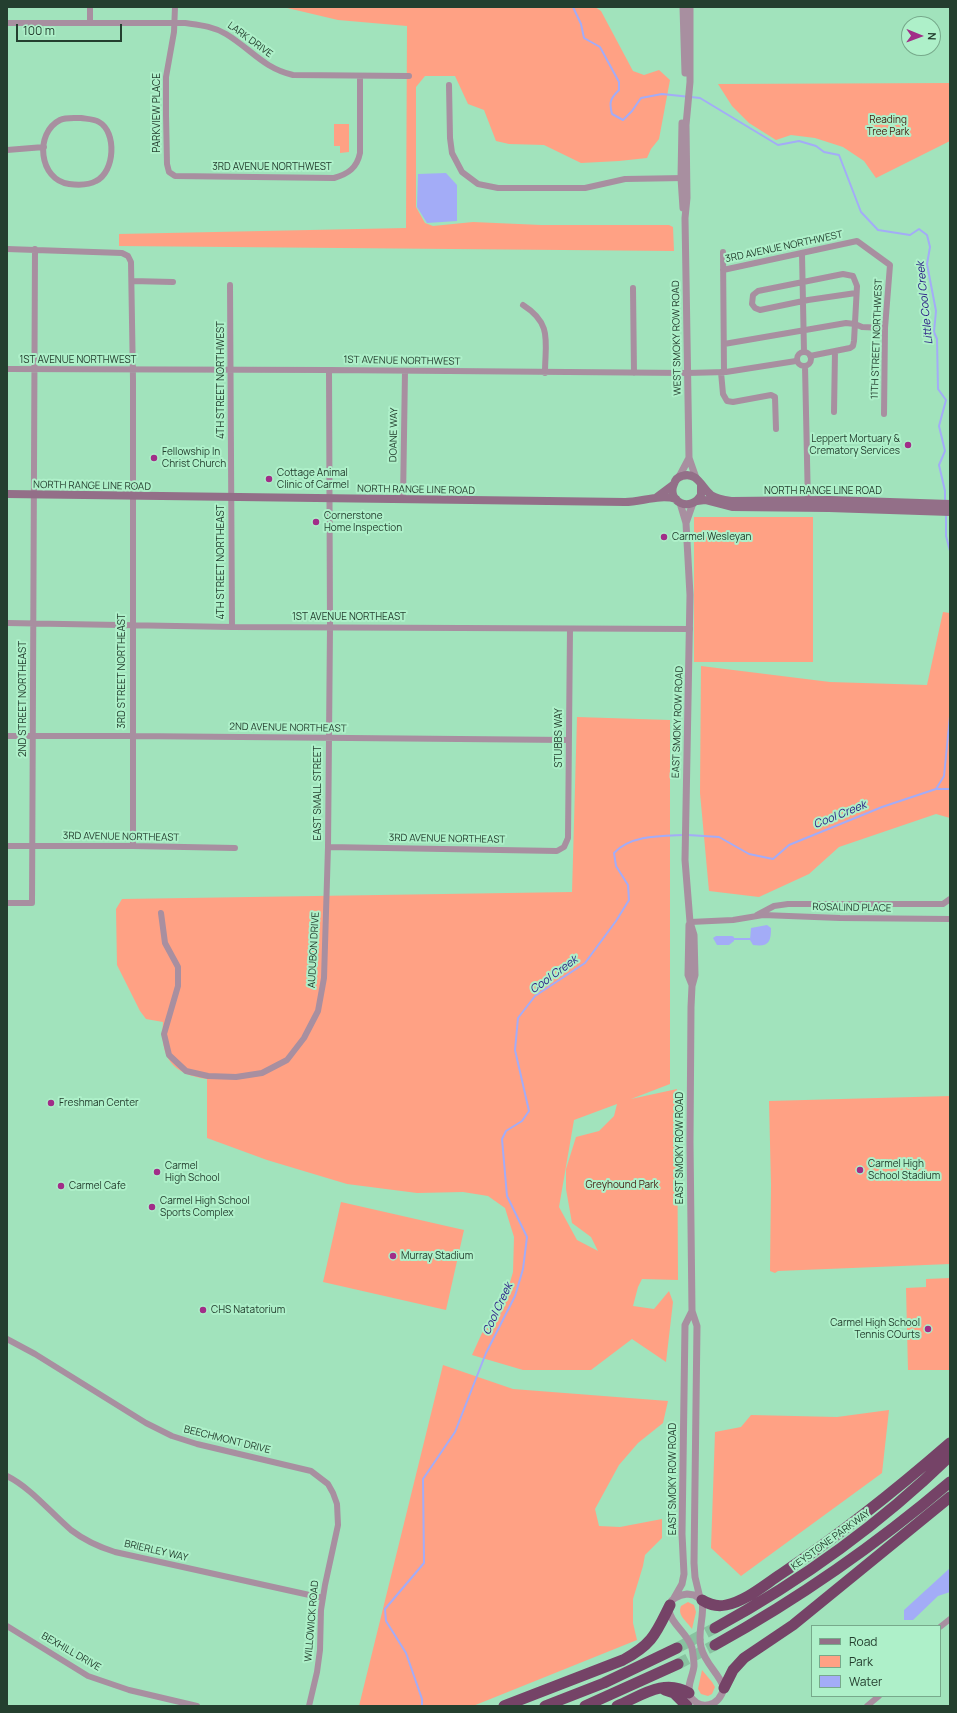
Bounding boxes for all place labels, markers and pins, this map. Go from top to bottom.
place label: Leppert Mortuary & Crematory Services [810,433,900,456]
marker: Leppert Mortuary & Crematory Services [903,440,913,450]
place label: Fellowship In Christ Church [162,446,226,470]
marker: Fellowship In Christ Church [149,453,159,463]
place label: Cottage Animal Clinic of Carmel [277,467,349,490]
marker: Cottage Animal Clinic of Carmel [264,474,274,484]
place label: Cornerstone Home Inspection [324,510,402,534]
marker: Cornerstone Home Inspection [311,517,321,527]
place label: Carmel Wesleyan [672,531,751,543]
marker: Carmel Wesleyan [659,532,669,542]
place label: Freshman Center [59,1097,139,1109]
marker: Freshman Center [46,1098,56,1108]
place label: Carmel High School Stadium [868,1158,940,1182]
place label: Carmel High School [165,1160,220,1184]
marker: Carmel High School Stadium [855,1165,865,1175]
marker: Carmel High School [152,1167,162,1177]
place label: Carmel Cafe [69,1180,126,1192]
marker: Carmel Cafe [56,1181,66,1191]
place label: Carmel High School Sports Complex [160,1195,250,1218]
marker: Carmel High School Sports Complex [147,1202,157,1212]
place label: Murray Stadium [401,1250,473,1262]
marker: Murray Stadium [388,1251,398,1261]
place label: CHS Natatorium [211,1304,285,1316]
marker: CHS Natatorium [198,1305,208,1315]
place label: Carmel High School Tennis COurts [830,1317,920,1340]
marker: Carmel High School Tennis COurts [923,1324,933,1334]

